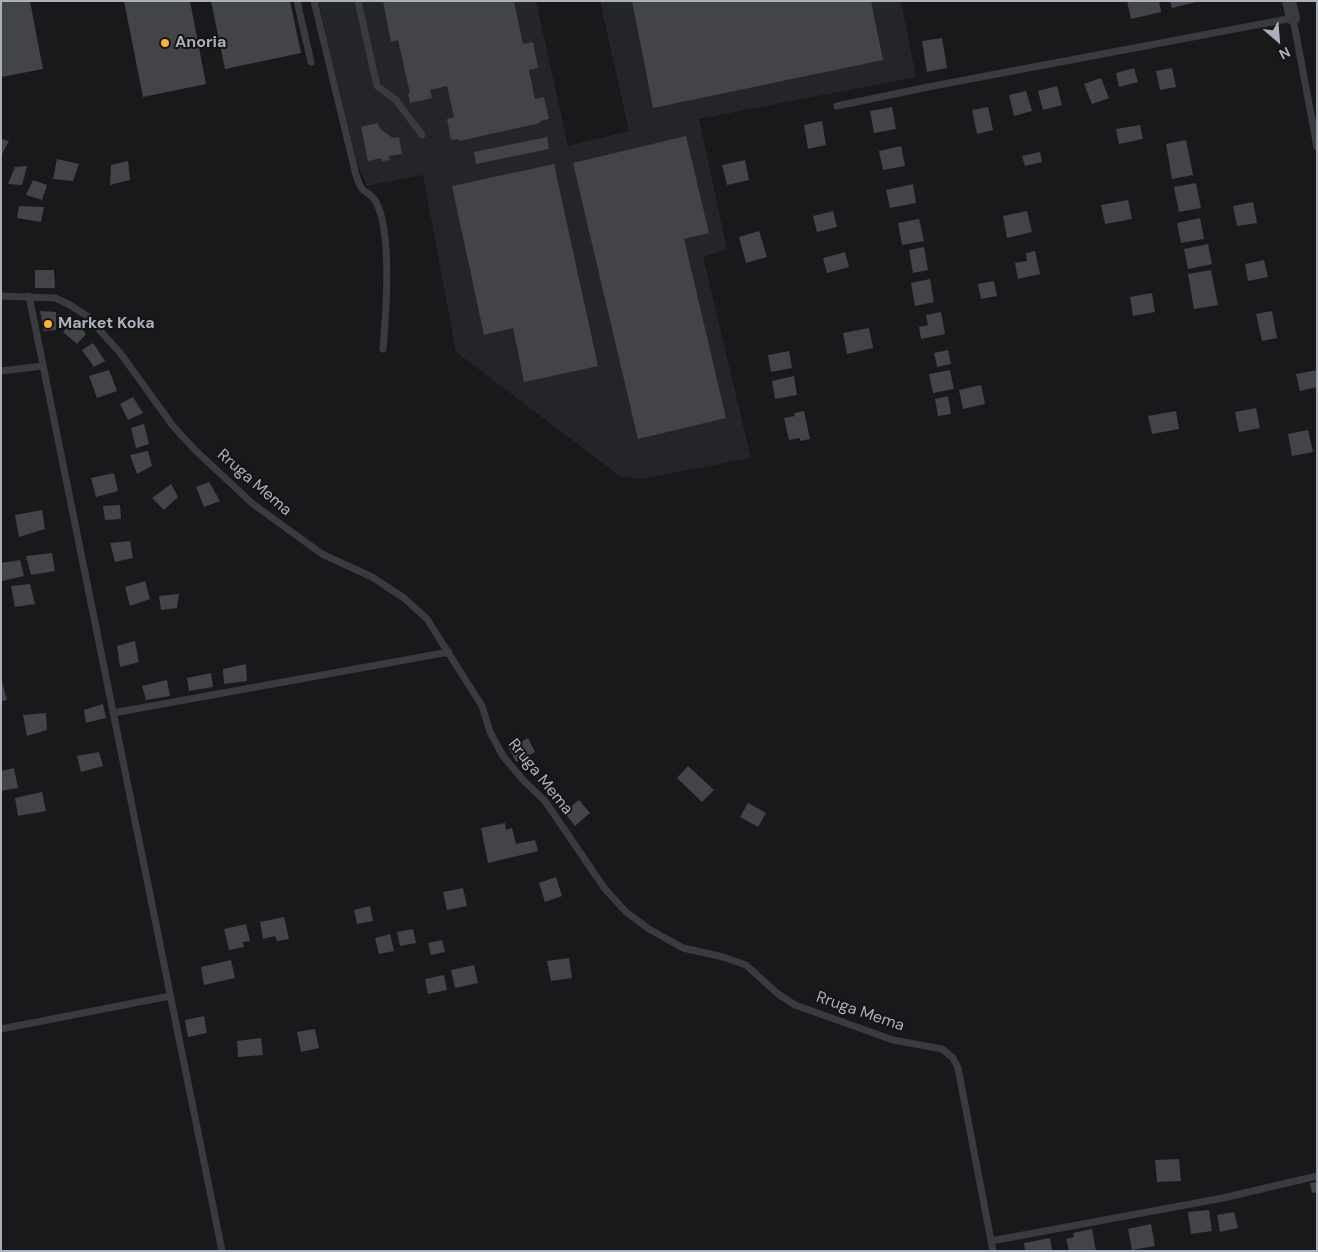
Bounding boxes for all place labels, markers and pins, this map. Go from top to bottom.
place label: Anoria [175,33,226,53]
marker: Anoria [159,37,171,49]
place label: Market Koka [58,314,155,334]
marker: Market Koka [42,318,54,330]

